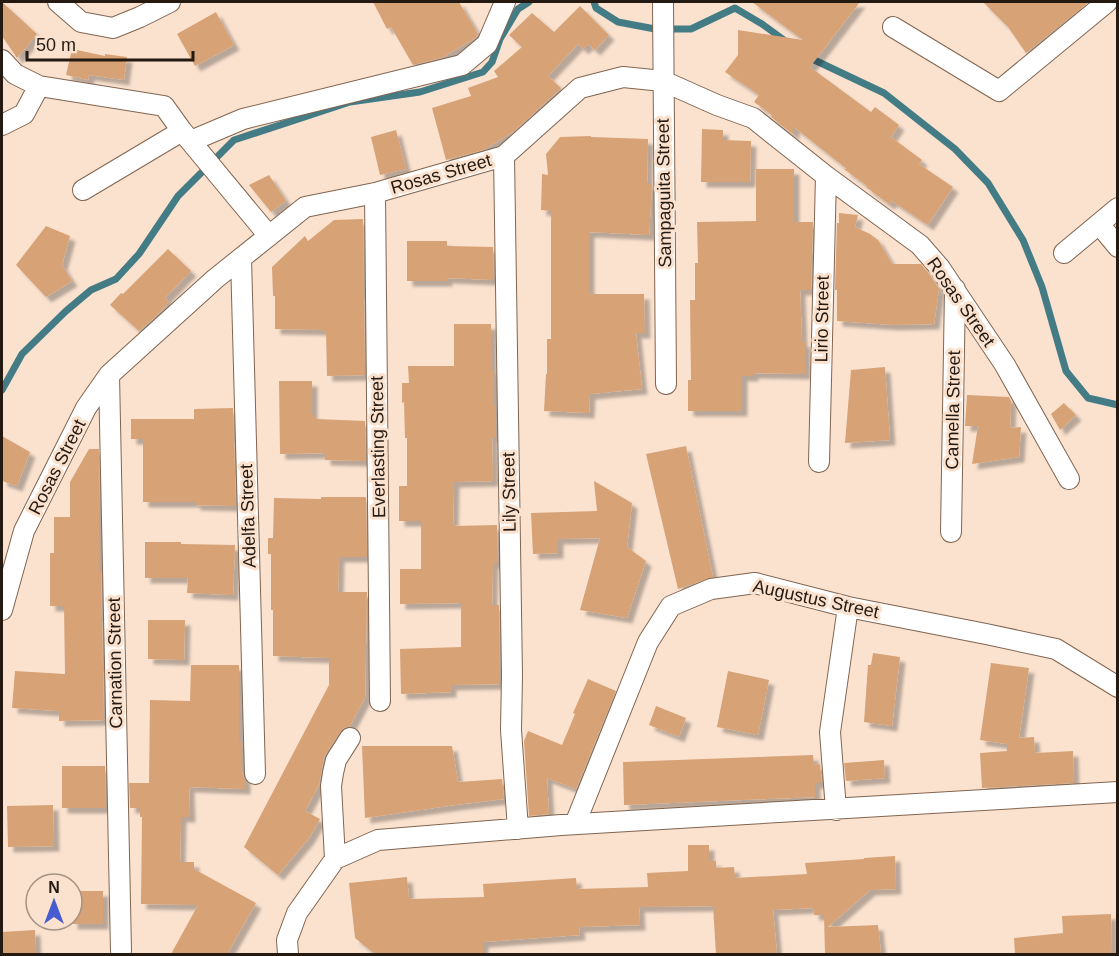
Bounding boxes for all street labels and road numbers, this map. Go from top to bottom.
street label: Sampaguita Street [653,118,675,268]
street label: Rosas Street [388,150,494,198]
street label: Rosas Street [923,254,999,350]
street label: Lirio Street [811,275,833,363]
street label: Camella Street [942,350,964,470]
street label: Everlasting Street [367,376,389,518]
street label: Rosas Street [24,416,90,518]
street label: Lily Street [498,452,520,532]
street label: Adelfa Street [236,464,260,568]
street label: Augustus Street [751,576,881,622]
street label: Carnation Street [104,597,126,729]

